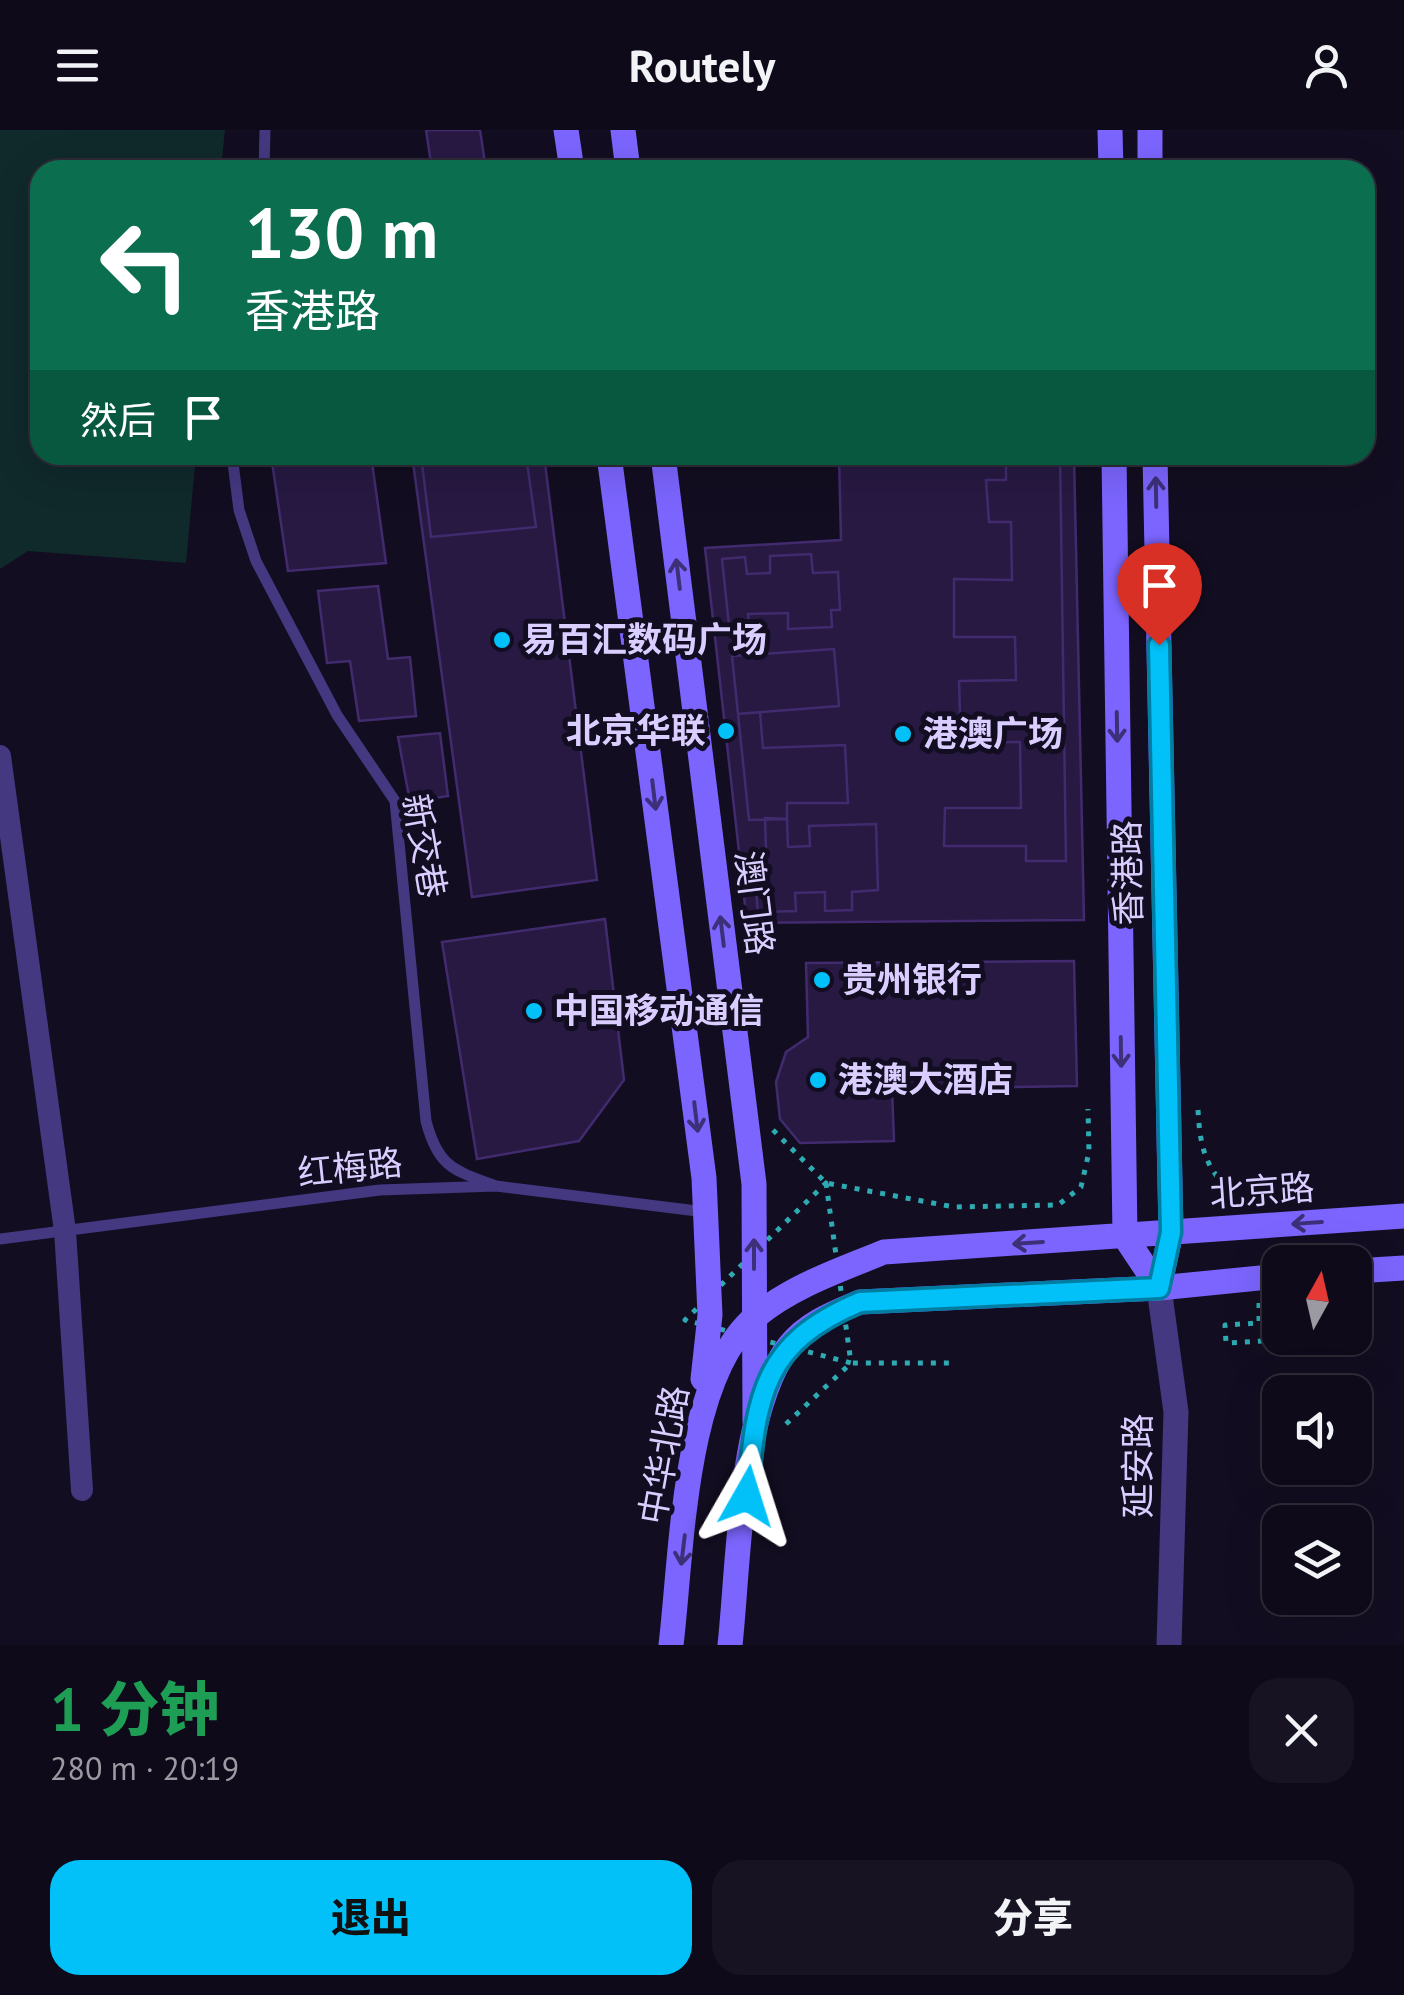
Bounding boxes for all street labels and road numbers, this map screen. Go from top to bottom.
street label: 新交巷 [393,790,457,902]
street label: 香港路 [1103,820,1151,926]
street label: 澳门路 [726,848,784,958]
street label: 红梅路 [295,1139,405,1195]
street label: 北京路 [1208,1163,1316,1217]
street label: 中华北路 [628,1382,698,1528]
street label: 延安路 [1114,1413,1160,1519]

